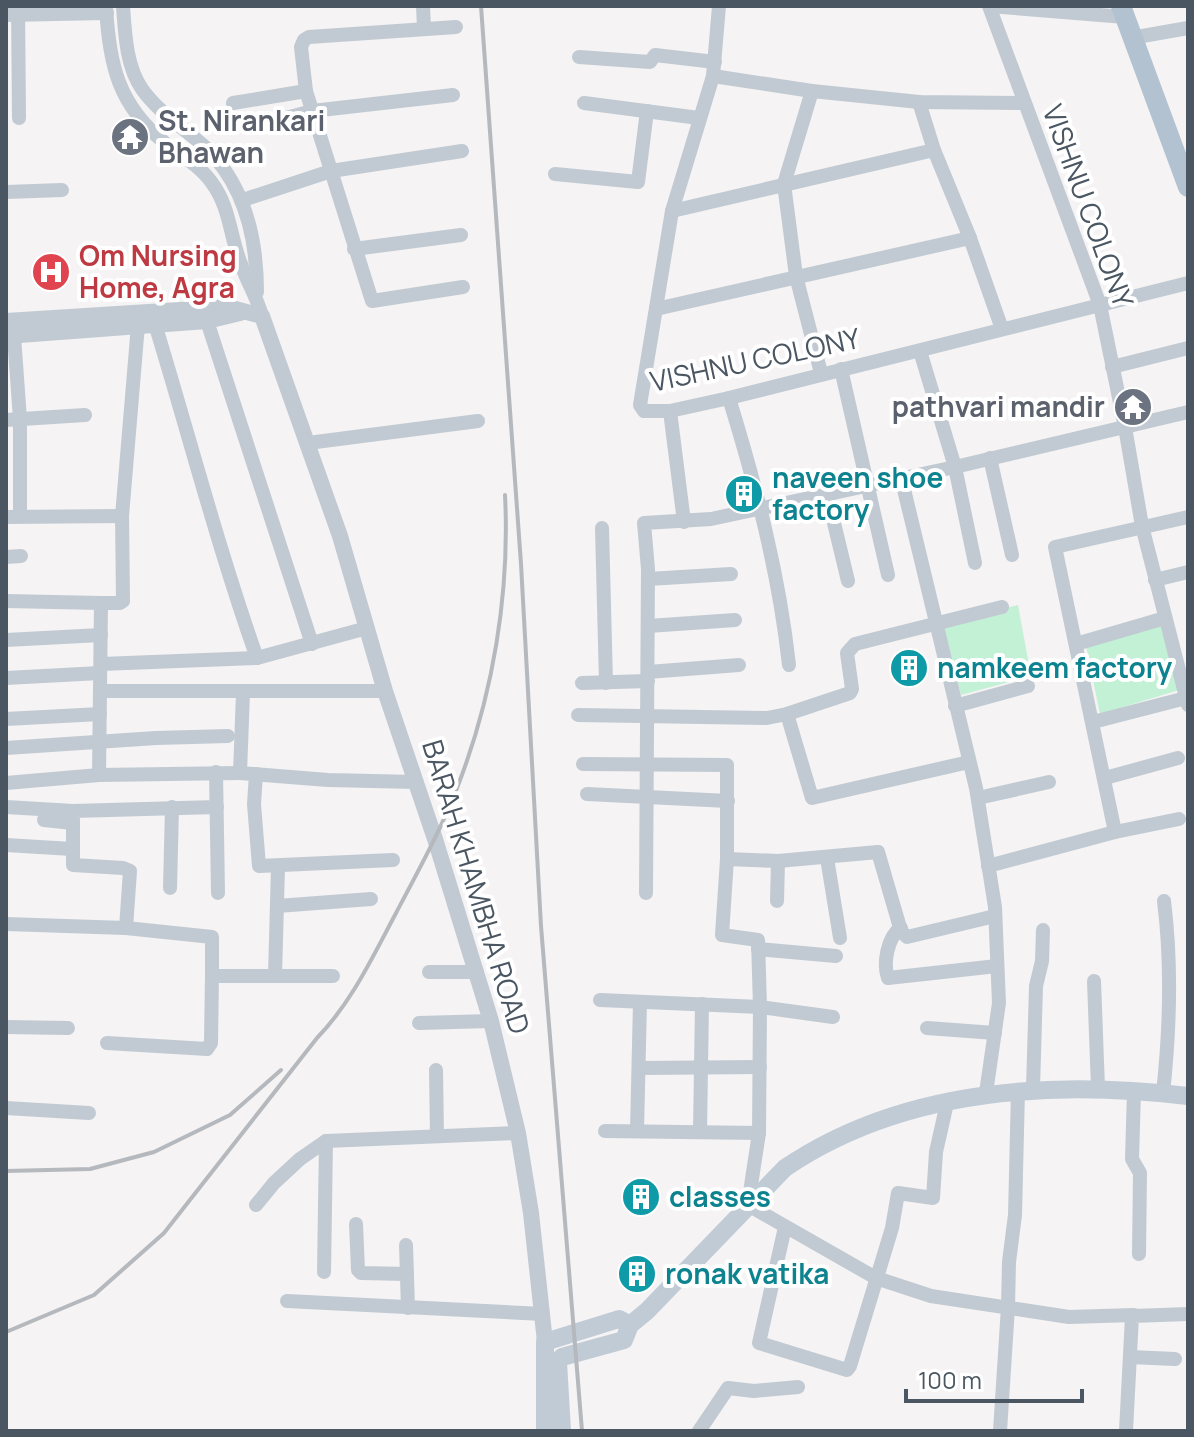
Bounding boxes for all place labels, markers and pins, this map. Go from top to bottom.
place label: St. Nirankari Bhawan [158,101,325,171]
temple icon: St. Nirankari Bhawan [109,116,151,158]
place label: Om Nursing Home, Agra [79,236,237,306]
hospital icon: Om Nursing Home, Agra [30,251,72,293]
temple icon: pathvari mandir [1112,386,1154,428]
place label: pathvari mandir [892,387,1105,425]
place label: naveen shoe factory [772,458,943,528]
building icon: naveen shoe factory [723,473,765,515]
building icon: namkeem factory [888,647,930,689]
place label: namkeem factory [937,648,1172,686]
building icon: classes [620,1176,662,1218]
place label: classes [669,1177,771,1215]
building icon: ronak vatika [616,1253,658,1295]
place label: ronak vatika [665,1254,829,1292]

